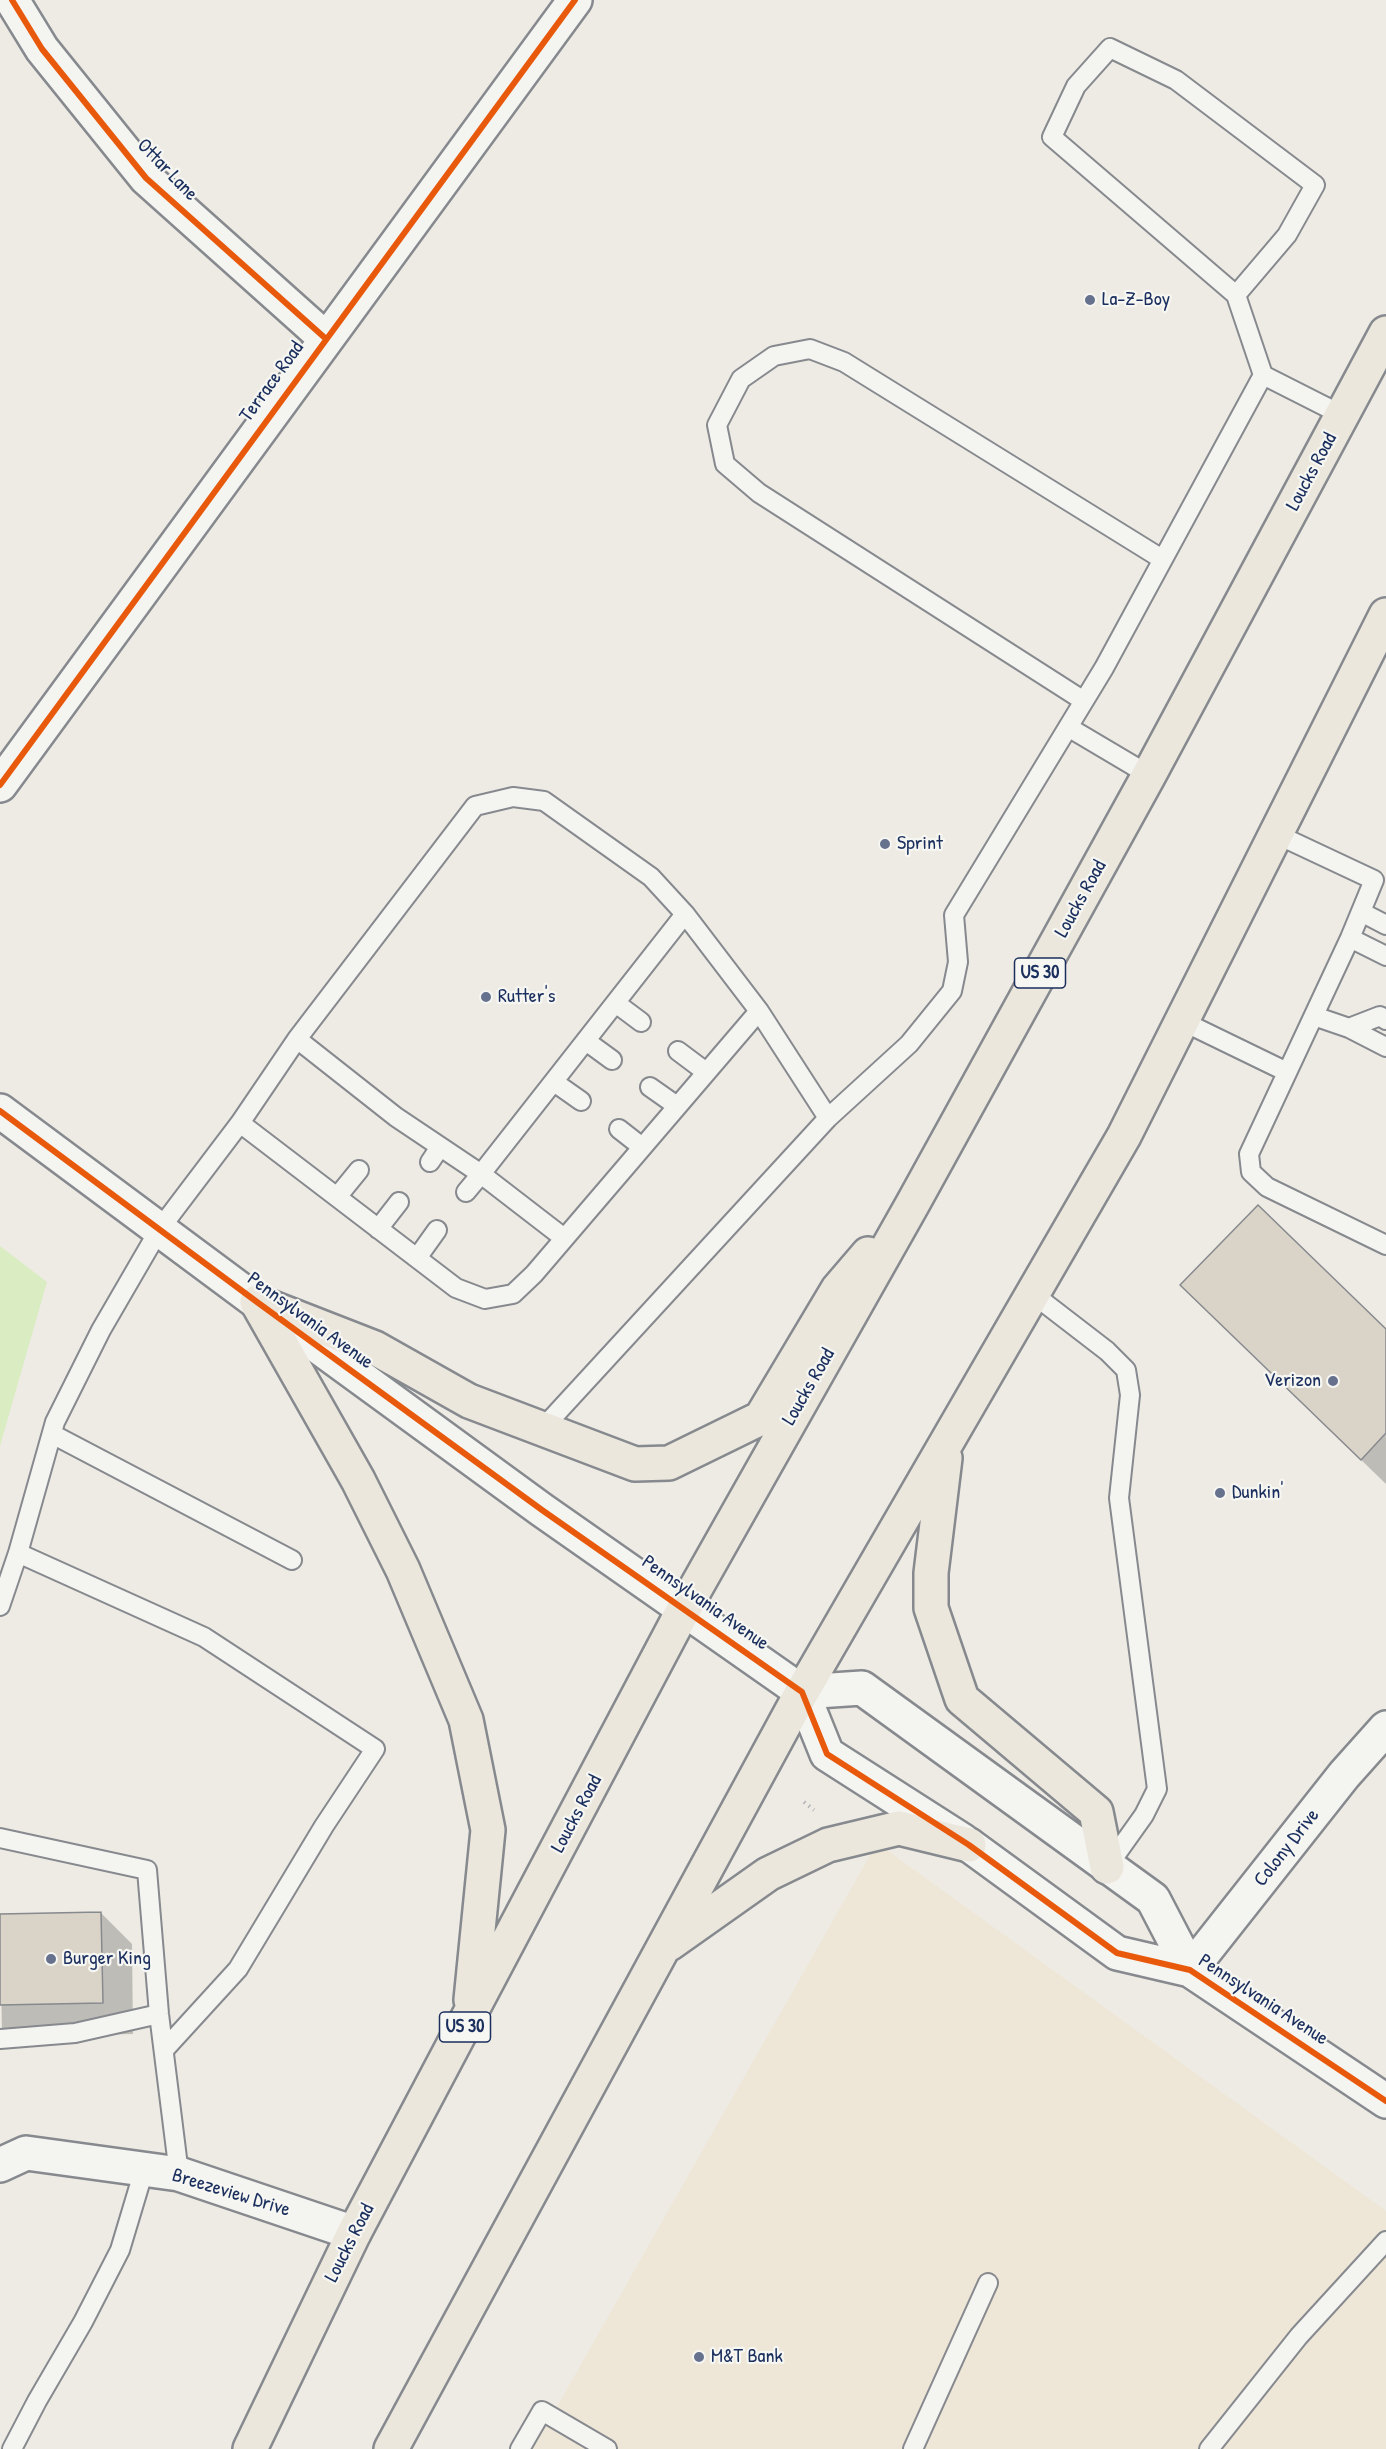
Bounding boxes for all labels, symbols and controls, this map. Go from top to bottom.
street label: Ottar Lane [132,134,202,206]
place label: La-Z-Boy [1102,288,1170,312]
marker: La-Z-Boy [1083,293,1097,307]
street label: Terrace Road [235,337,309,427]
street label: Loucks Road [1282,429,1342,515]
place label: Sprint [897,832,943,856]
marker: Sprint [878,837,892,851]
street label: Loucks Road [1050,856,1112,942]
road number: US 30 [1014,958,1066,988]
place label: Rutter's [498,985,555,1009]
marker: Rutter's [479,990,493,1004]
street label: Pennsylvania Avenue [242,1267,378,1375]
street label: Loucks Road [777,1344,841,1430]
place label: Verizon [1264,1369,1321,1393]
marker: Verizon [1326,1374,1340,1388]
place label: Dunkin' [1232,1481,1284,1505]
marker: Dunkin' [1213,1486,1227,1500]
street label: Pennsylvania Avenue [637,1550,773,1656]
street label: Loucks Road [547,1771,607,1857]
street label: Colony Drive [1249,1804,1325,1892]
place label: Burger King [63,1947,151,1971]
street label: Pennsylvania Avenue [1194,1949,1332,2051]
marker: Burger King [44,1952,58,1966]
road number: US 30 [440,2012,490,2042]
street label: Breezeview Drive [169,2164,293,2222]
street label: Loucks Road [320,2200,380,2286]
place label: M&T Bank [711,2345,783,2369]
marker: M&T Bank [692,2350,706,2364]

